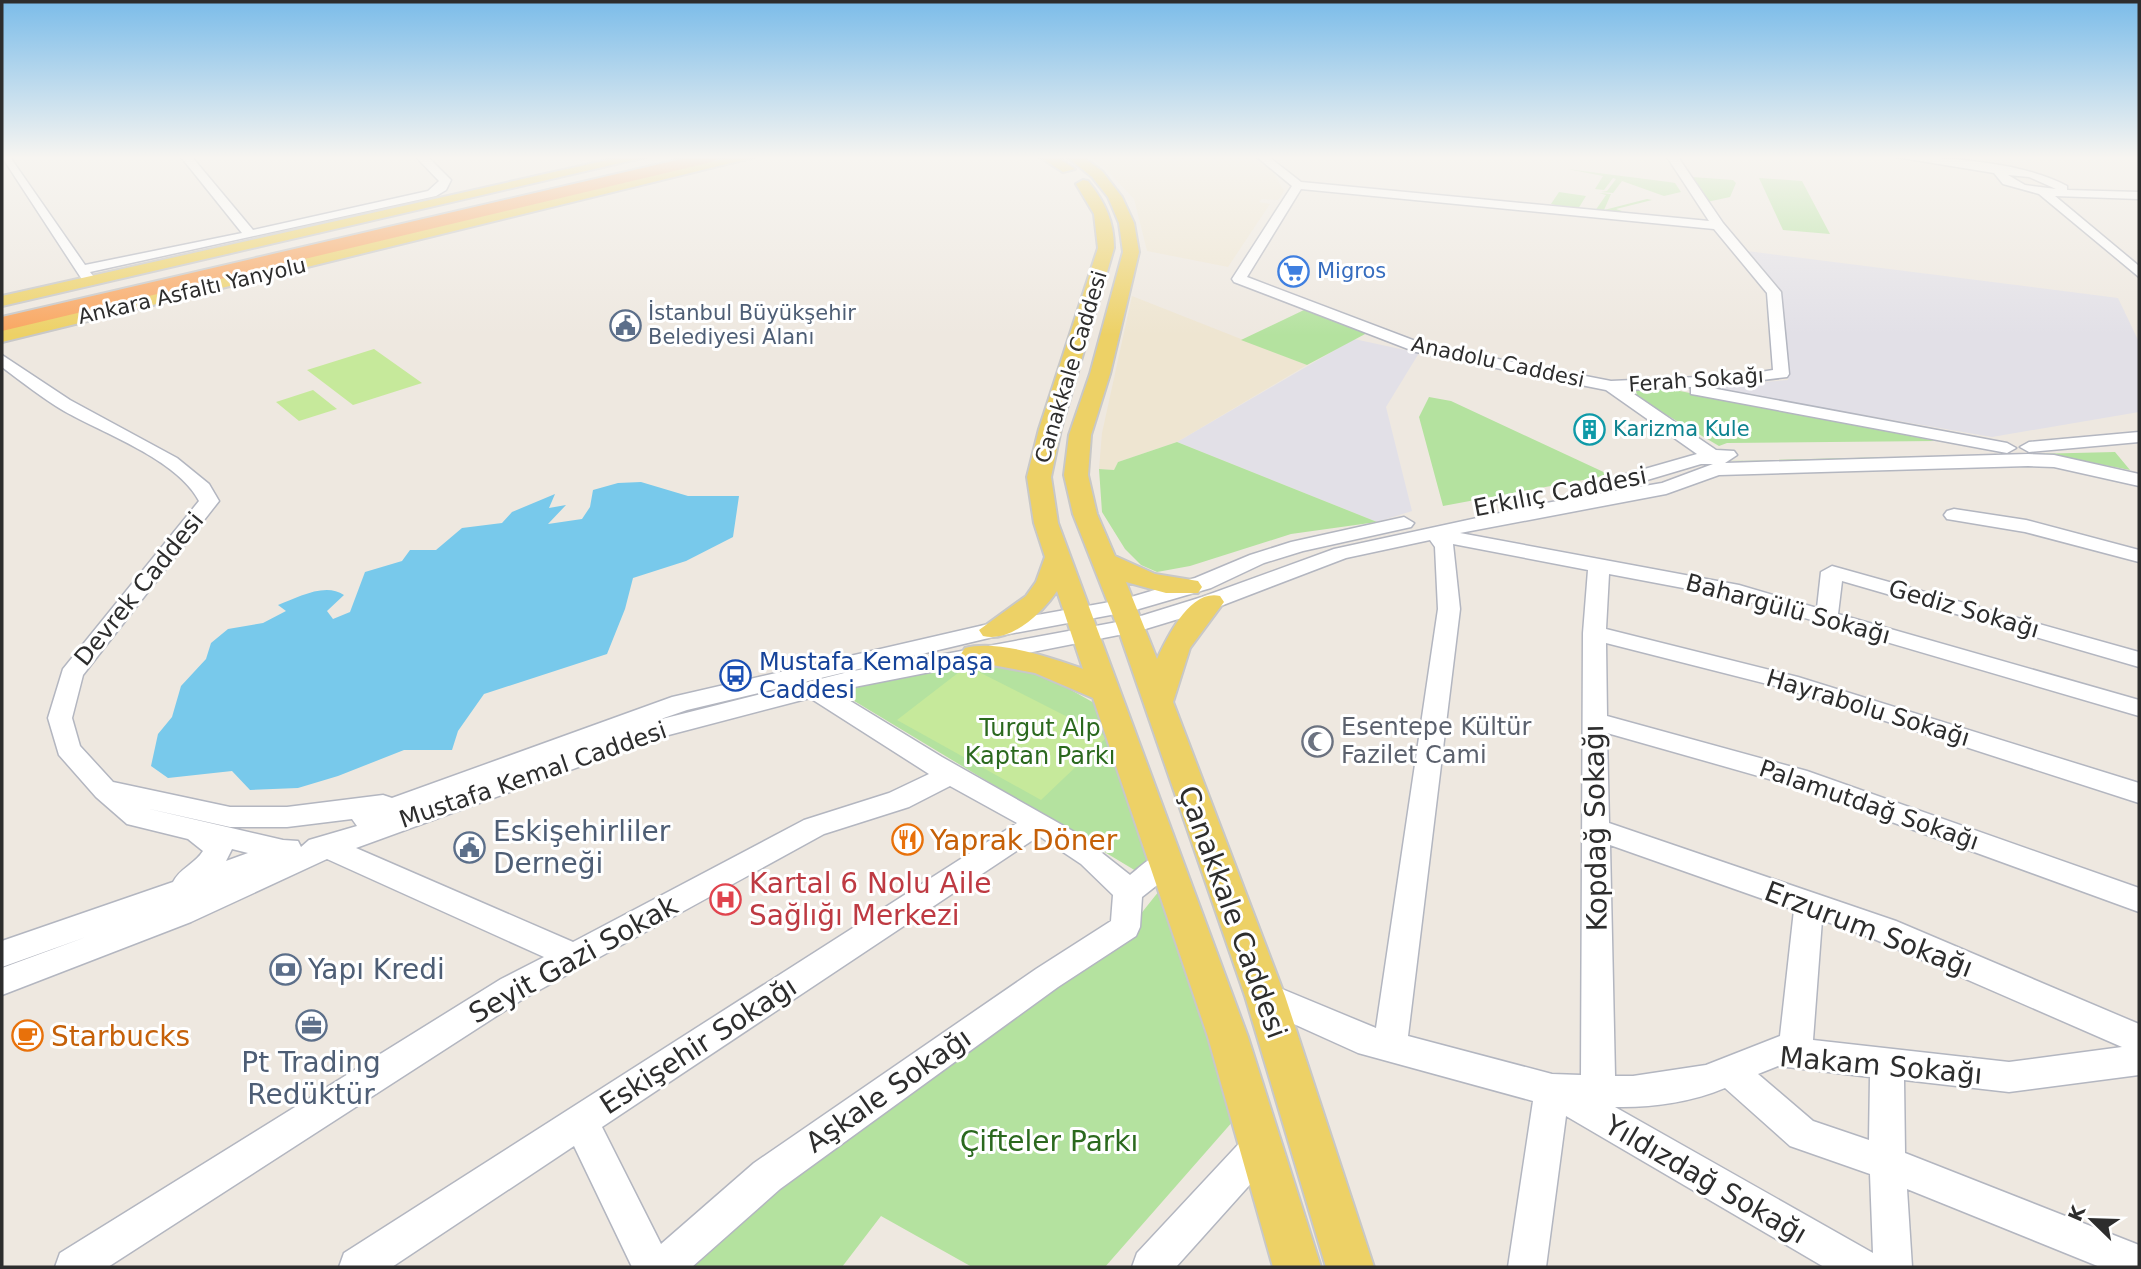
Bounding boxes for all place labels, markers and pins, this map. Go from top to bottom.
supermarket icon: Migros [1277,254,1311,288]
place label: Migros [1317,259,1386,283]
place label: İstanbul Büyükşehir Belediyesi Alanı [648,300,856,349]
public building icon: İstanbul Büyükşehir Belediyesi Alanı [608,308,642,342]
building icon: Karizma Kule [1573,412,1607,446]
place label: Karizma Kule [1613,417,1750,441]
place label: Mustafa Kemalpaşa Caddesi̇ [759,648,994,704]
bus stop icon: Mustafa Kemalpaşa Caddesi̇ [719,659,753,693]
place label: Esentepe Kültür Fazilet Cami [1341,713,1531,769]
mosque icon: Esentepe Kültür Fazilet Cami [1301,724,1335,758]
place label: Eskişehirliler Derneği [493,815,671,880]
restaurant icon: Yaprak Döner [890,823,924,857]
place label: Yaprak Döner [929,824,1118,857]
public building icon: Eskişehirliler Derneği [453,830,487,864]
place label: Kartal 6 Nolu Aile Sağlığı Merkezi [749,867,992,932]
hospital icon: Kartal 6 Nolu Aile Sağlığı Merkezi [709,882,743,916]
bank icon: Yapı Kredi [268,952,302,986]
place label: Yapı Kredi [307,953,445,986]
office icon: Pt Trading Redüktür [294,1008,328,1042]
cafe icon: Starbucks [11,1019,45,1053]
place label: Starbucks [51,1020,190,1053]
place label: Pt Trading Redüktür [241,1046,381,1111]

